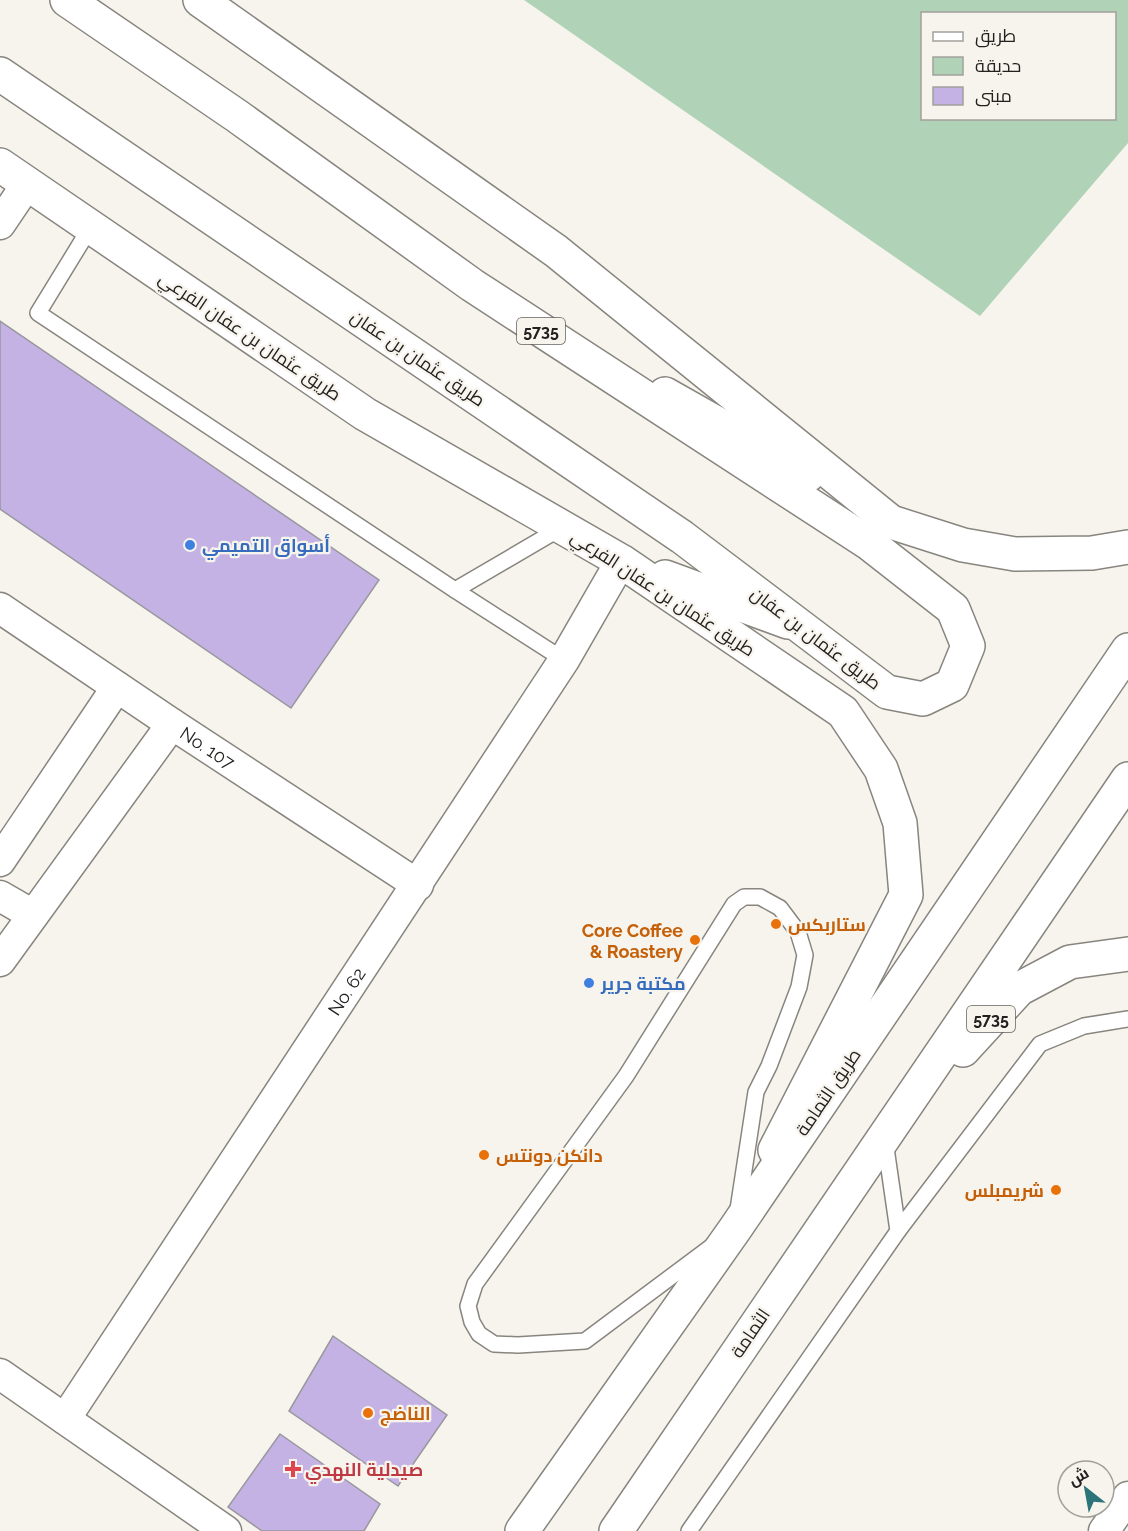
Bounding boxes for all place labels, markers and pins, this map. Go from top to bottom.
place label: أسواق التميمي [202,533,330,561]
marker: أسواق التميمي [183,538,197,552]
place label: ستاربكس [788,914,866,936]
marker: ستاربكس [769,917,783,931]
place label: Core Coffee & Roastery [582,920,683,962]
marker: Core Coffee & Roastery [688,933,702,947]
place label: مكتبة جرير [600,973,686,995]
marker: مكتبة جرير [582,976,596,990]
place label: دانكن دونتس [496,1145,603,1167]
marker: دانكن دونتس [477,1148,491,1162]
place label: شريمبلس [965,1180,1044,1202]
marker: شريمبلس [1049,1183,1063,1197]
place label: الناضج [380,1403,431,1426]
marker: الناضج [361,1406,375,1420]
place label: صيدلية النهدي [305,1459,423,1484]
marker: صيدلية النهدي [286,1462,300,1476]

